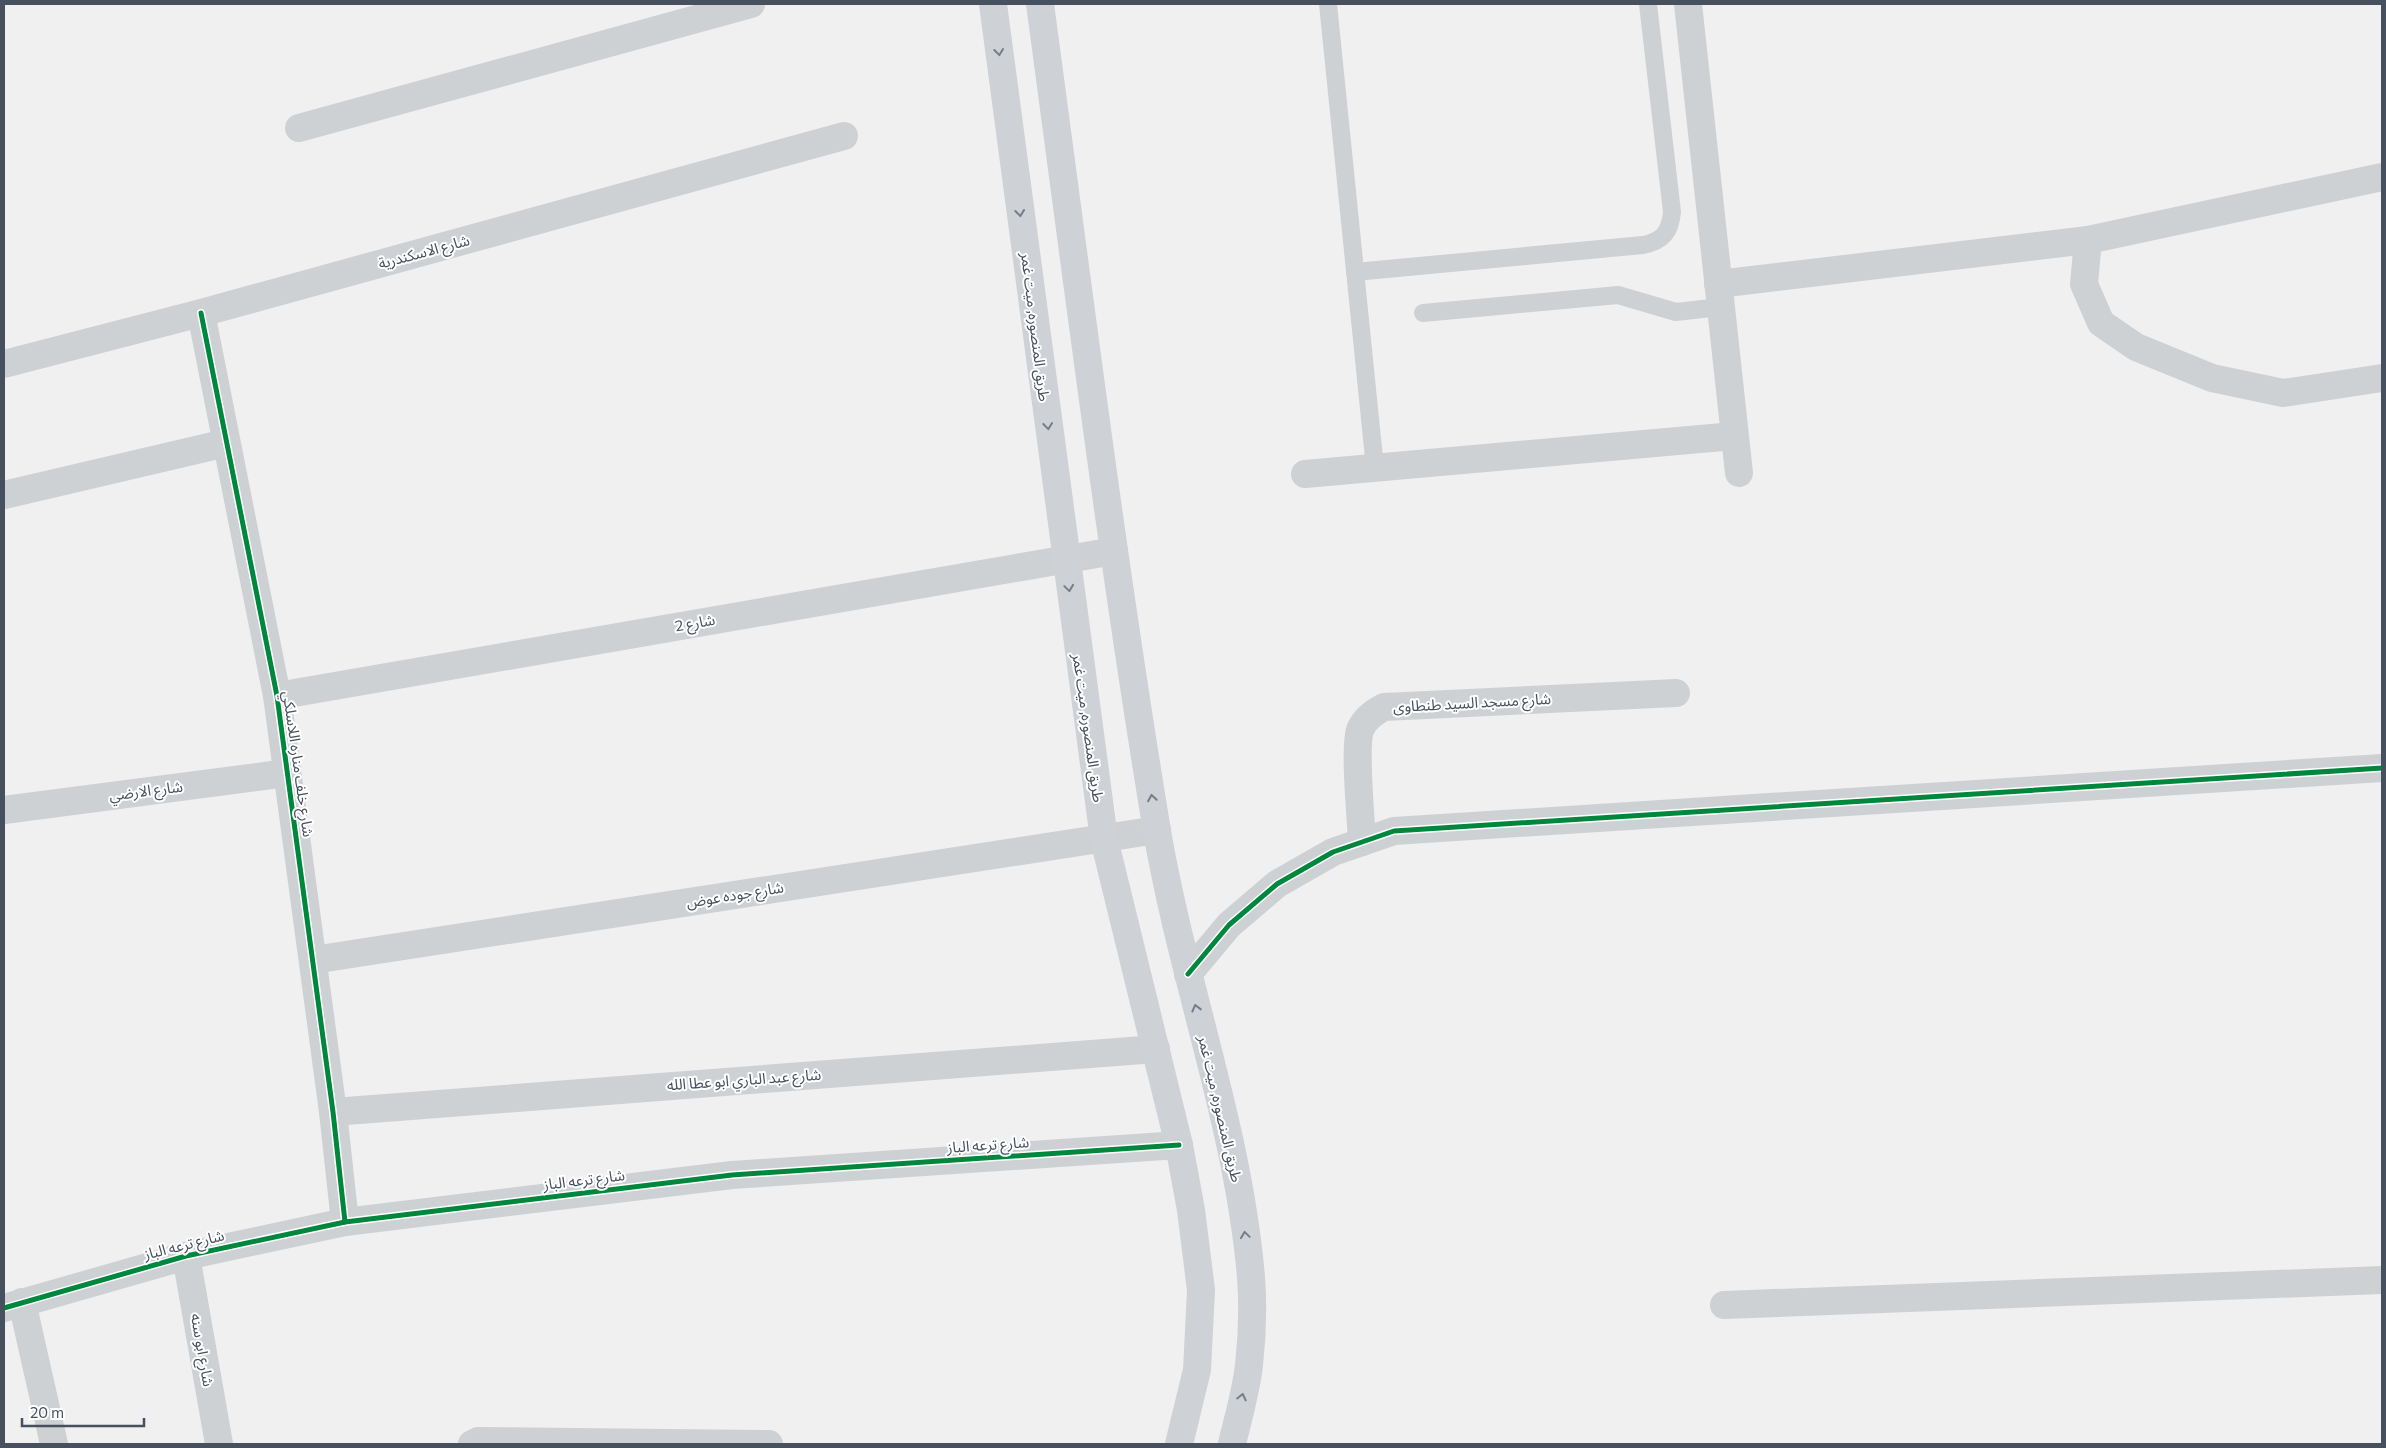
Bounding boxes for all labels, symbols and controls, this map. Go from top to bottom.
one-way arrow [993,48,1004,56]
one-way arrow [1014,210,1025,218]
street label: شارع الاسكندرية [376,230,473,276]
street label: طريق المنصوره, ميت غمر [1016,250,1054,403]
one-way arrow [1042,423,1053,431]
one-way arrow [1063,584,1074,592]
street label: شارع 2 [673,610,717,638]
street label: طريق المنصوره, ميت غمر [1068,651,1108,804]
street label: شارع مسجد السيد طنطاوى [1392,689,1552,719]
street label: شارع خلف مناره اللاسلكي [276,690,318,839]
street label: شارع الارضي [108,777,184,807]
one-way arrow [1147,794,1158,802]
street label: شارع جوده عوض [685,877,786,915]
one-way arrow [1191,1004,1202,1013]
street label: طريق المنصوره, ميت غمر [1193,1033,1247,1184]
street label: شارع عبد الباري ابو عطا الله [666,1065,822,1097]
street label: شارع ترعه الباز [945,1132,1030,1160]
street label: شارع ترعه الباز [541,1165,627,1197]
street label: شارع ترعه الباز [141,1225,227,1267]
one-way arrow [1240,1231,1251,1239]
street label: شارع ابو سنه [184,1312,218,1389]
one-way arrow [1236,1392,1247,1401]
scale bar [22,1396,145,1428]
text: 20 m [30,1403,64,1421]

